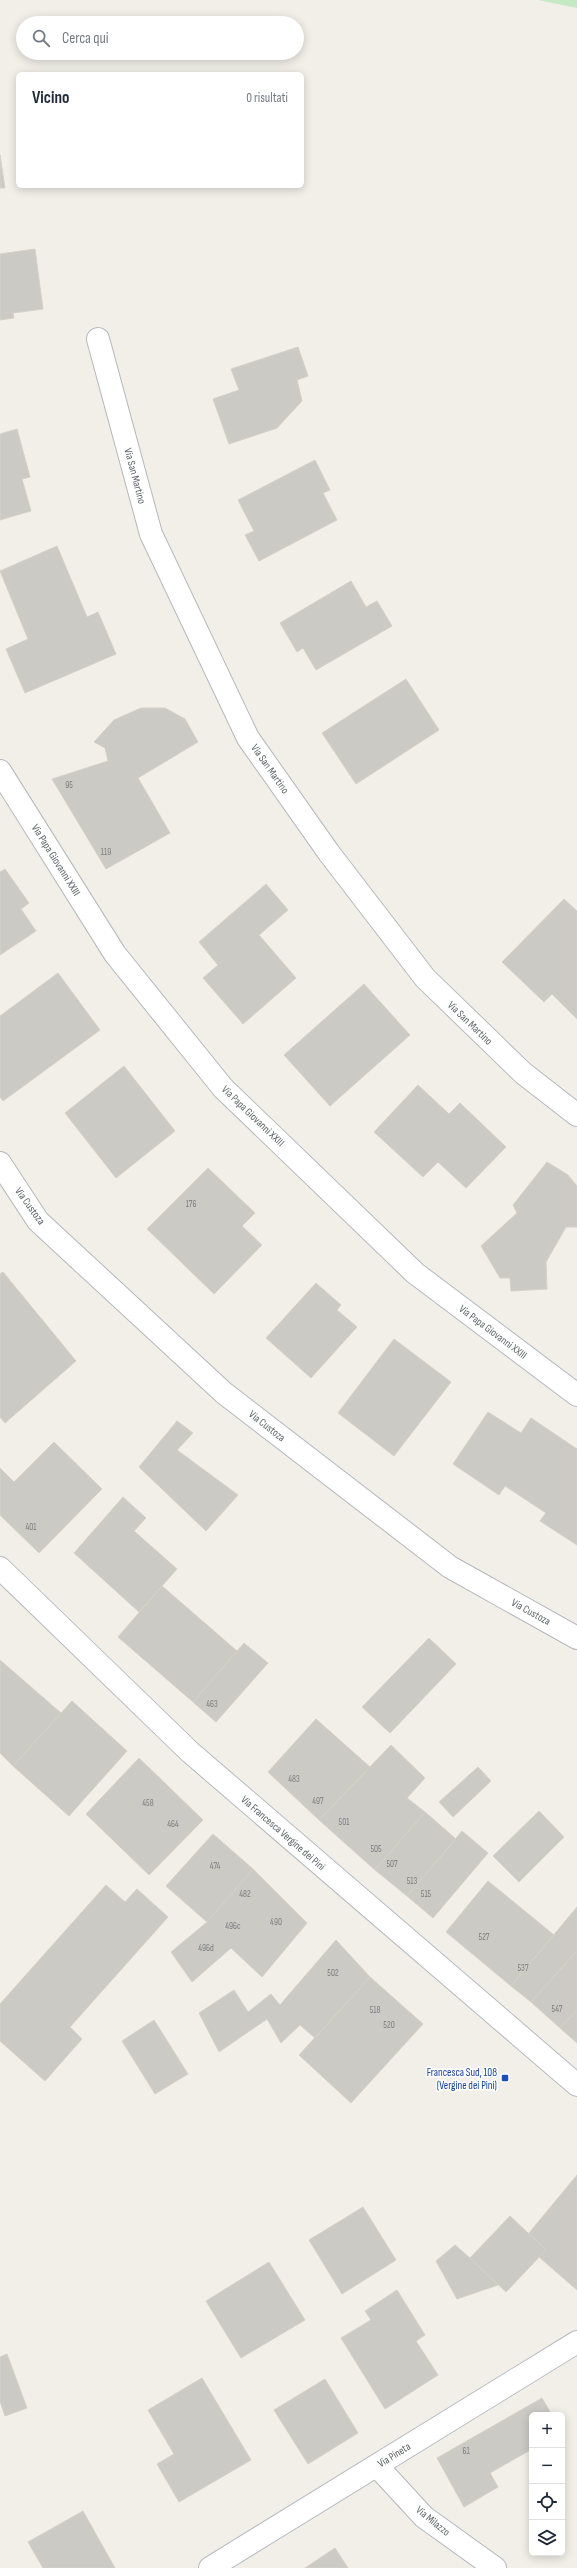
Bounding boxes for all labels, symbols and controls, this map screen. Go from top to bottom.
search box [16,16,304,60]
icon: search [30,27,52,49]
text: Cerca qui [62,29,109,48]
text: Vicino [32,88,69,108]
text: 0 risultati [246,90,288,106]
street label: Via San Martino [121,447,149,506]
street label: Via San Martino [248,742,292,796]
house number: 95 [65,780,73,791]
street label: Via Papa Giovanni XXIII [29,822,83,898]
house number: 119 [101,847,111,858]
street label: Via San Martino [445,998,495,1048]
street label: Via Papa Giovanni XXIII [219,1083,287,1149]
street label: Via Custoza [12,1185,48,1227]
house number: 176 [186,1199,196,1210]
street label: Via Papa Giovanni XXIII [456,1302,530,1362]
street label: Via Custoza [246,1408,288,1444]
house number: 401 [26,1522,37,1533]
street label: Via Custoza [509,1596,553,1628]
house number: 463 [206,1699,218,1710]
house number: 483 [288,1774,300,1785]
street label: Via Francesca Vergine dei Pini [238,1793,328,1873]
house number: 497 [312,1796,324,1807]
house number: 458 [142,1798,154,1809]
house number: 501 [339,1817,350,1828]
house number: 464 [167,1819,179,1830]
house number: 505 [370,1844,382,1855]
house number: 507 [386,1859,398,1870]
house number: 474 [210,1861,221,1872]
house number: 513 [407,1876,417,1887]
house number: 482 [239,1889,251,1900]
house number: 515 [421,1889,432,1900]
house number: 490 [270,1917,282,1928]
house number: 496c [225,1921,241,1932]
house number: 527 [479,1932,490,1943]
house number: 496d [198,1943,214,1954]
house number: 537 [518,1963,529,1974]
house number: 502 [327,1968,339,1979]
house number: 547 [552,2004,563,2015]
house number: 518 [370,2005,380,2016]
house number: 520 [383,2020,395,2031]
place label: Francesca Sud, 108 (Vergine dei Pini) [427,2066,497,2092]
marker: Francesca Sud, 108 (Vergine dei Pini) [500,2073,510,2083]
map controls [529,2412,565,2556]
button: + [529,2412,565,2448]
street label: Via Pineta [375,2440,413,2470]
house number: 61 [462,2446,470,2457]
button: − [529,2448,565,2484]
button: locate [529,2484,565,2520]
street label: Via Milazzo [413,2503,453,2539]
button: layers [529,2520,565,2556]

